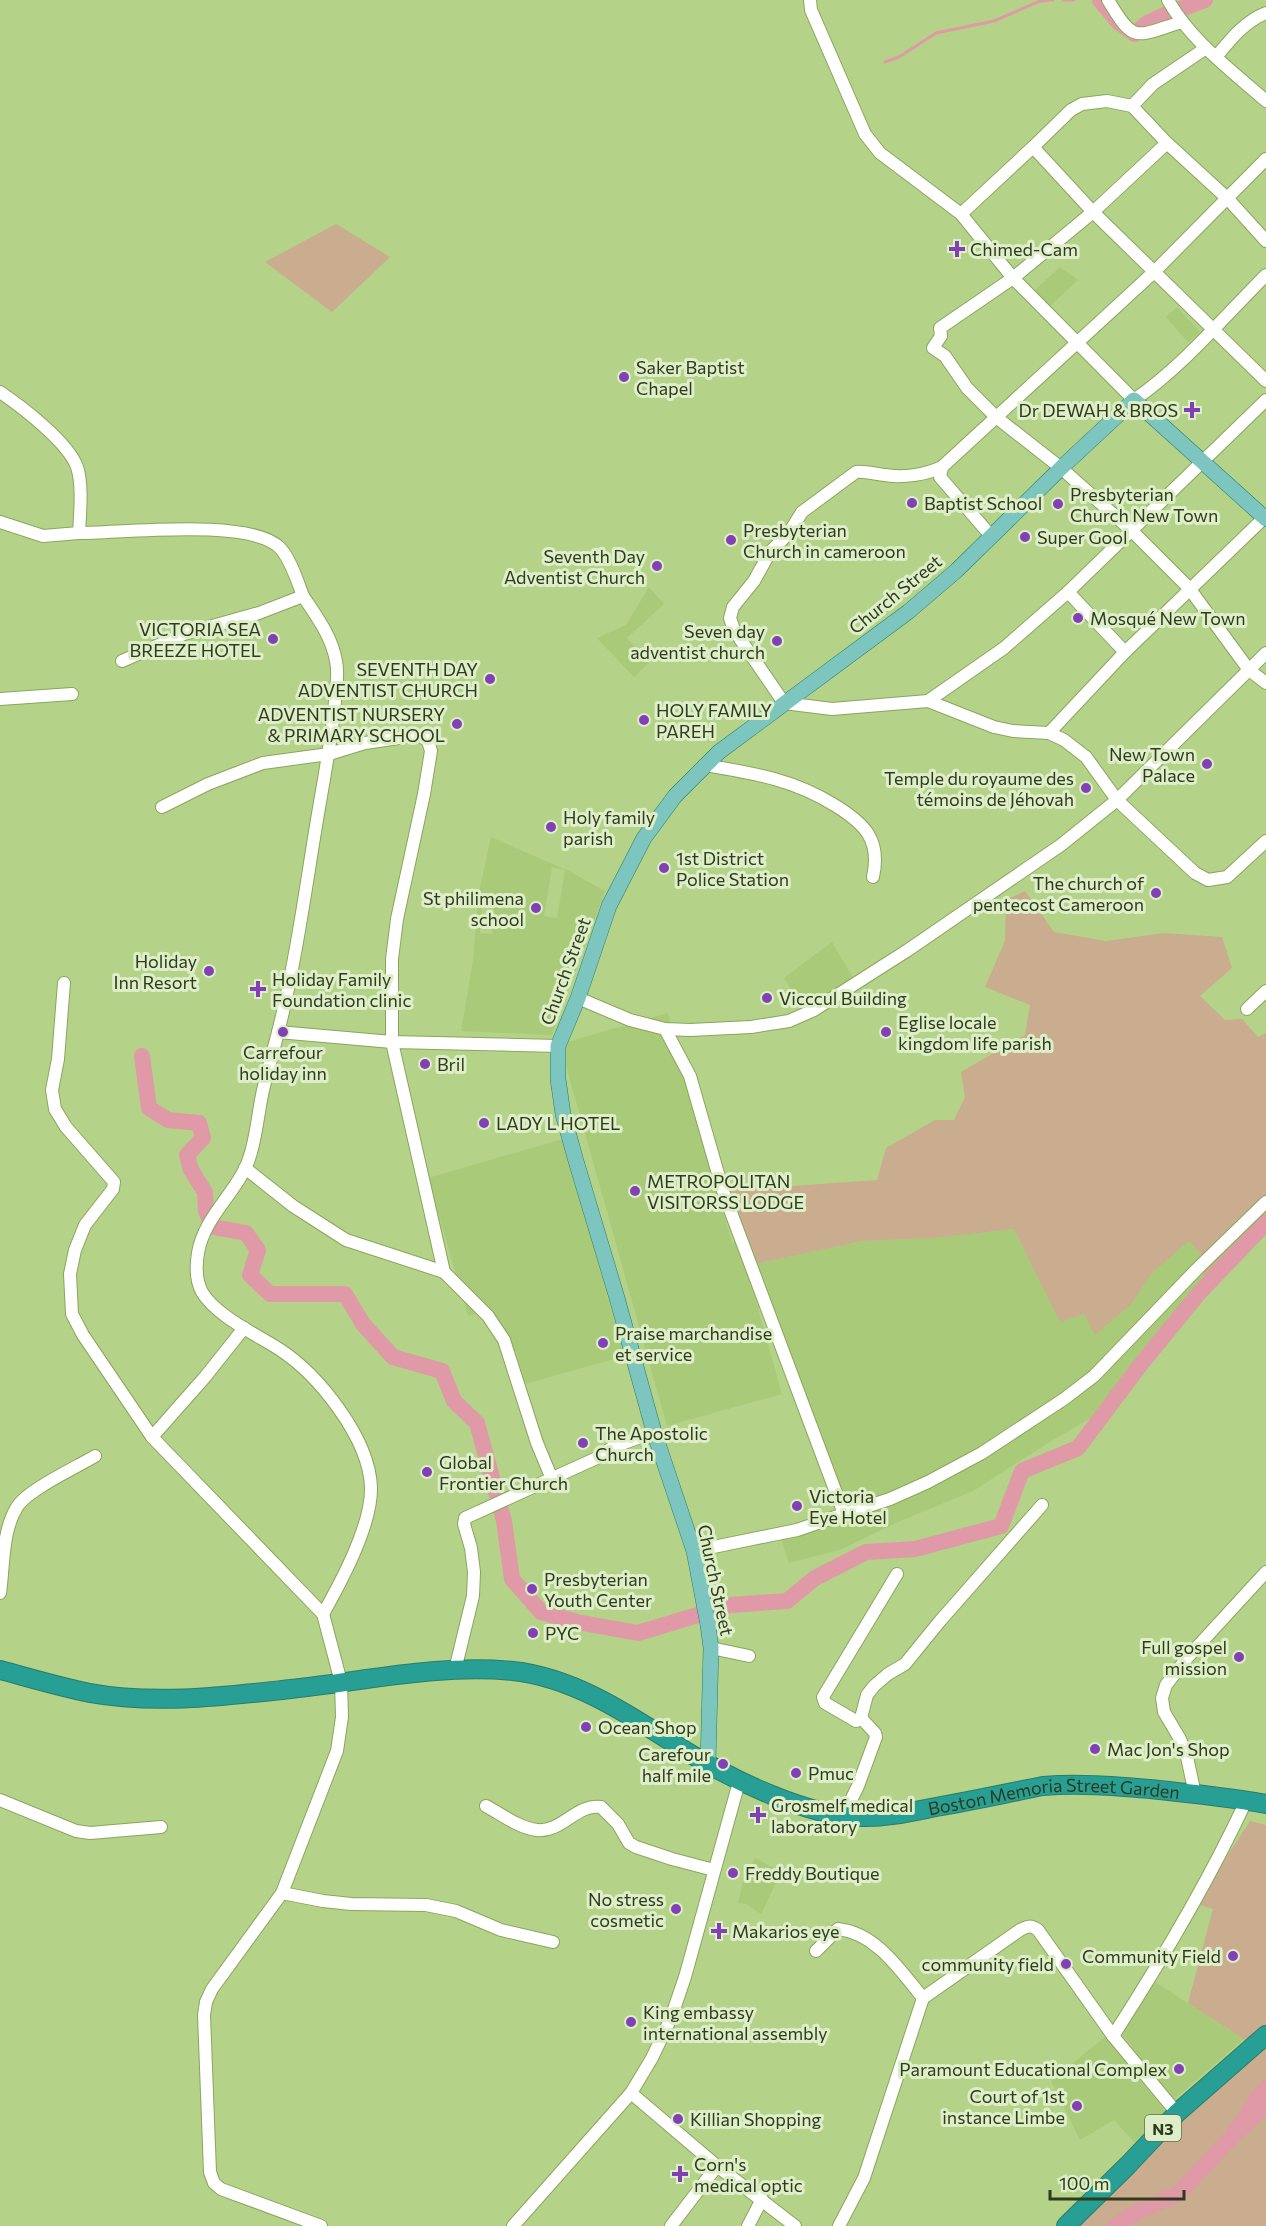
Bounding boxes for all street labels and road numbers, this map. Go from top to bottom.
street label: Church Street [844,550,946,638]
street label: Church Street [535,914,595,1028]
street label: Church Street [693,1522,739,1638]
street label: Boston Memoria Street Garden [926,1774,1181,1819]
road number: N3 [1145,2115,1181,2141]

